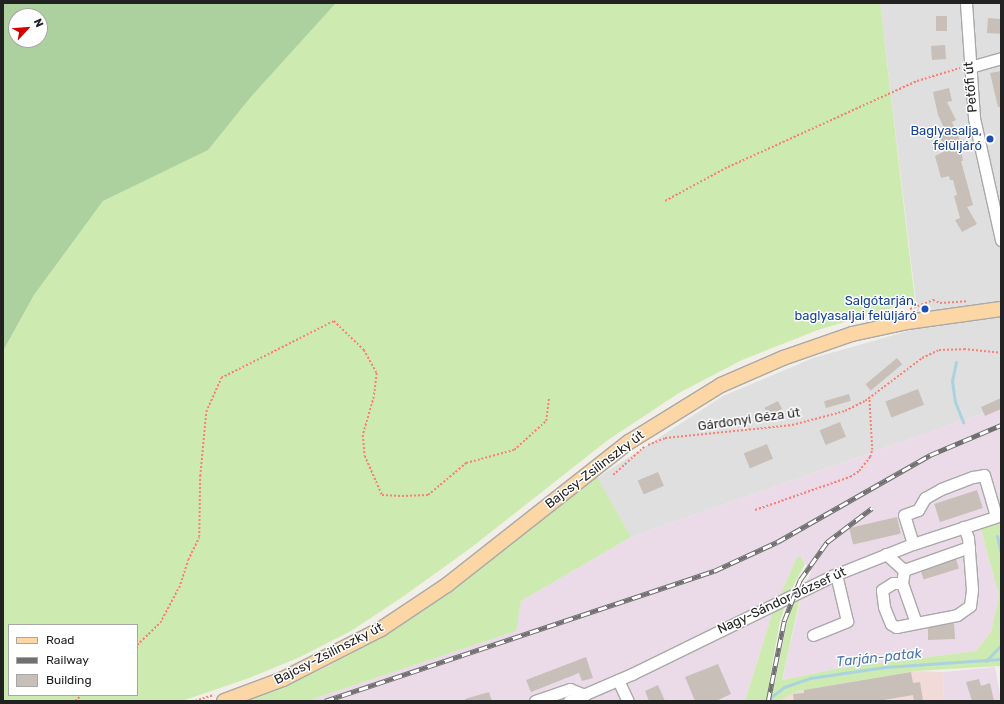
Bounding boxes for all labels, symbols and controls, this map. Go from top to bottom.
north arrow [8,8,48,48]
text: N [31,17,46,29]
street label: Petőfi út [961,61,981,113]
place label: Baglyasalja, felüljáró [910,124,982,155]
marker: Baglyasalja, felüljáró [985,134,995,144]
place label: Salgótarján, baglyasaljai felüljáró [794,294,917,325]
marker: Salgótarján, baglyasaljai felüljáró [920,304,930,314]
street label: Gárdonyi Géza út [697,405,801,435]
street label: Bajcsy-Zsilinszky út [542,428,648,512]
street label: Nagy-Sándor József út [715,564,849,638]
street label: Bajcsy-Zsilinszky út [272,620,386,688]
legend [8,624,138,696]
text: Road [46,633,74,647]
water label: Tarján-patak [835,645,923,671]
text: Railway [46,653,89,667]
text: Building [46,673,92,687]

